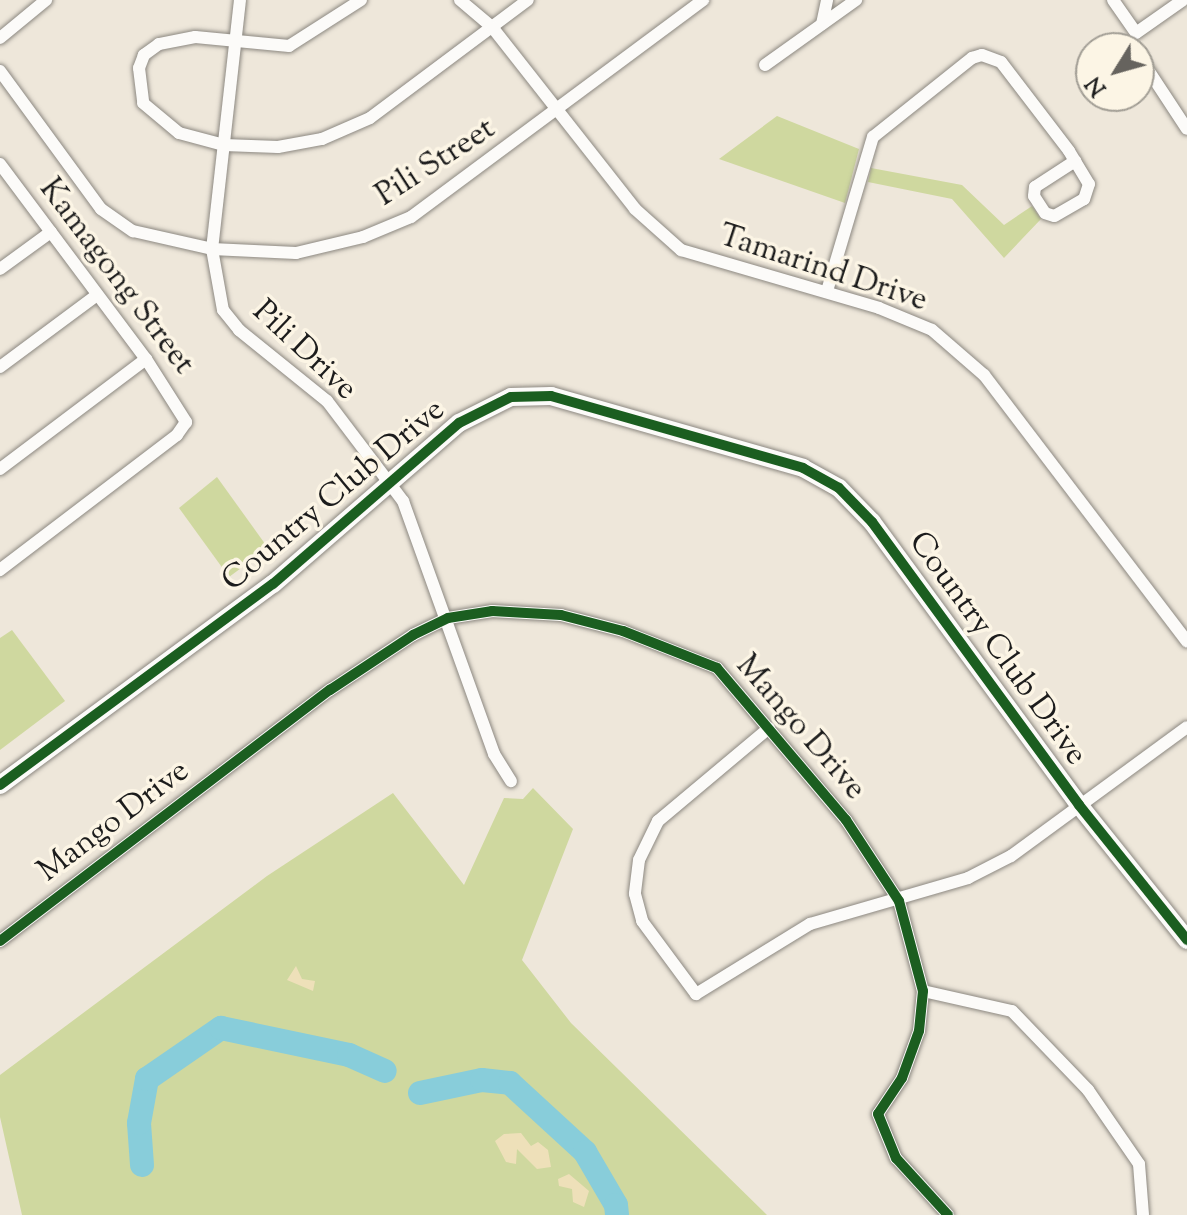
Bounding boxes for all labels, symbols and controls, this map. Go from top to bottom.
north arrow [1075,32,1155,112]
text: N [1079,69,1115,102]
street label: Pili Street [369,110,503,216]
street label: Kamagong Street [30,171,202,383]
street label: Tamarind Drive [714,217,932,321]
street label: Pili Drive [244,293,364,409]
street label: Country Club Drive [215,392,453,600]
street label: Country Club Drive [899,525,1095,773]
street label: Mango Drive [727,648,873,808]
street label: Mango Drive [31,753,197,891]

